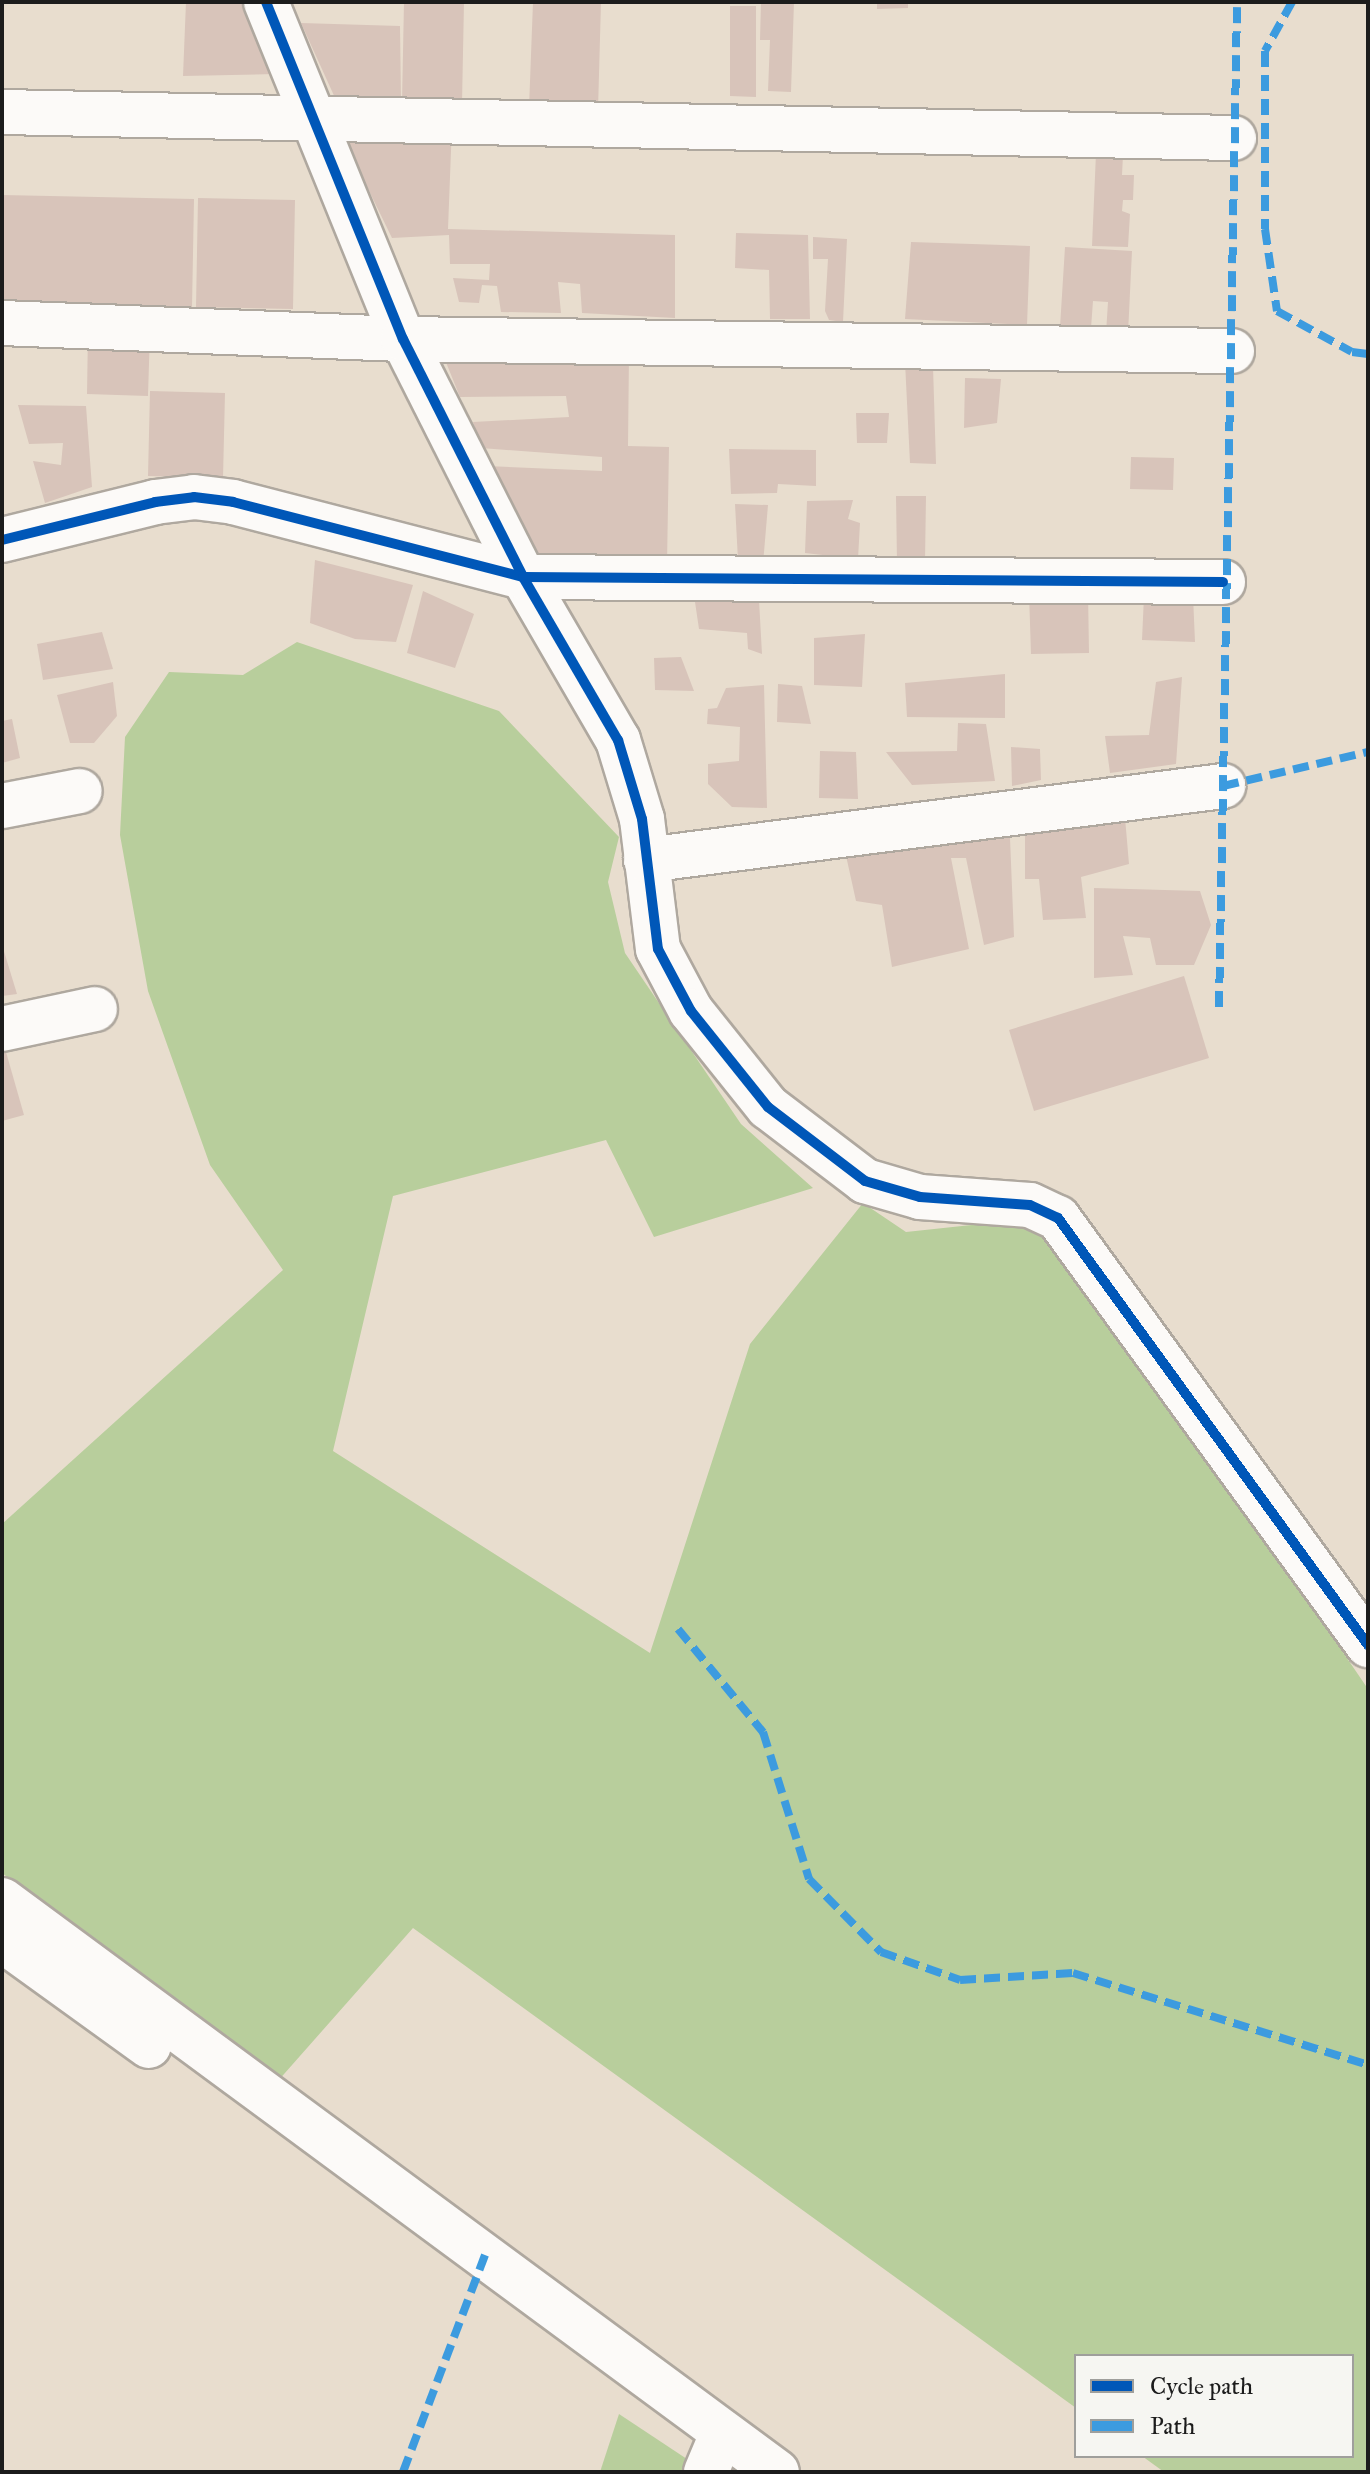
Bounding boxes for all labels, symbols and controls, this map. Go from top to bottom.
legend [1074,2354,1354,2458]
text: Cycle path [1150,2371,1253,2401]
text: Path [1150,2411,1195,2441]

